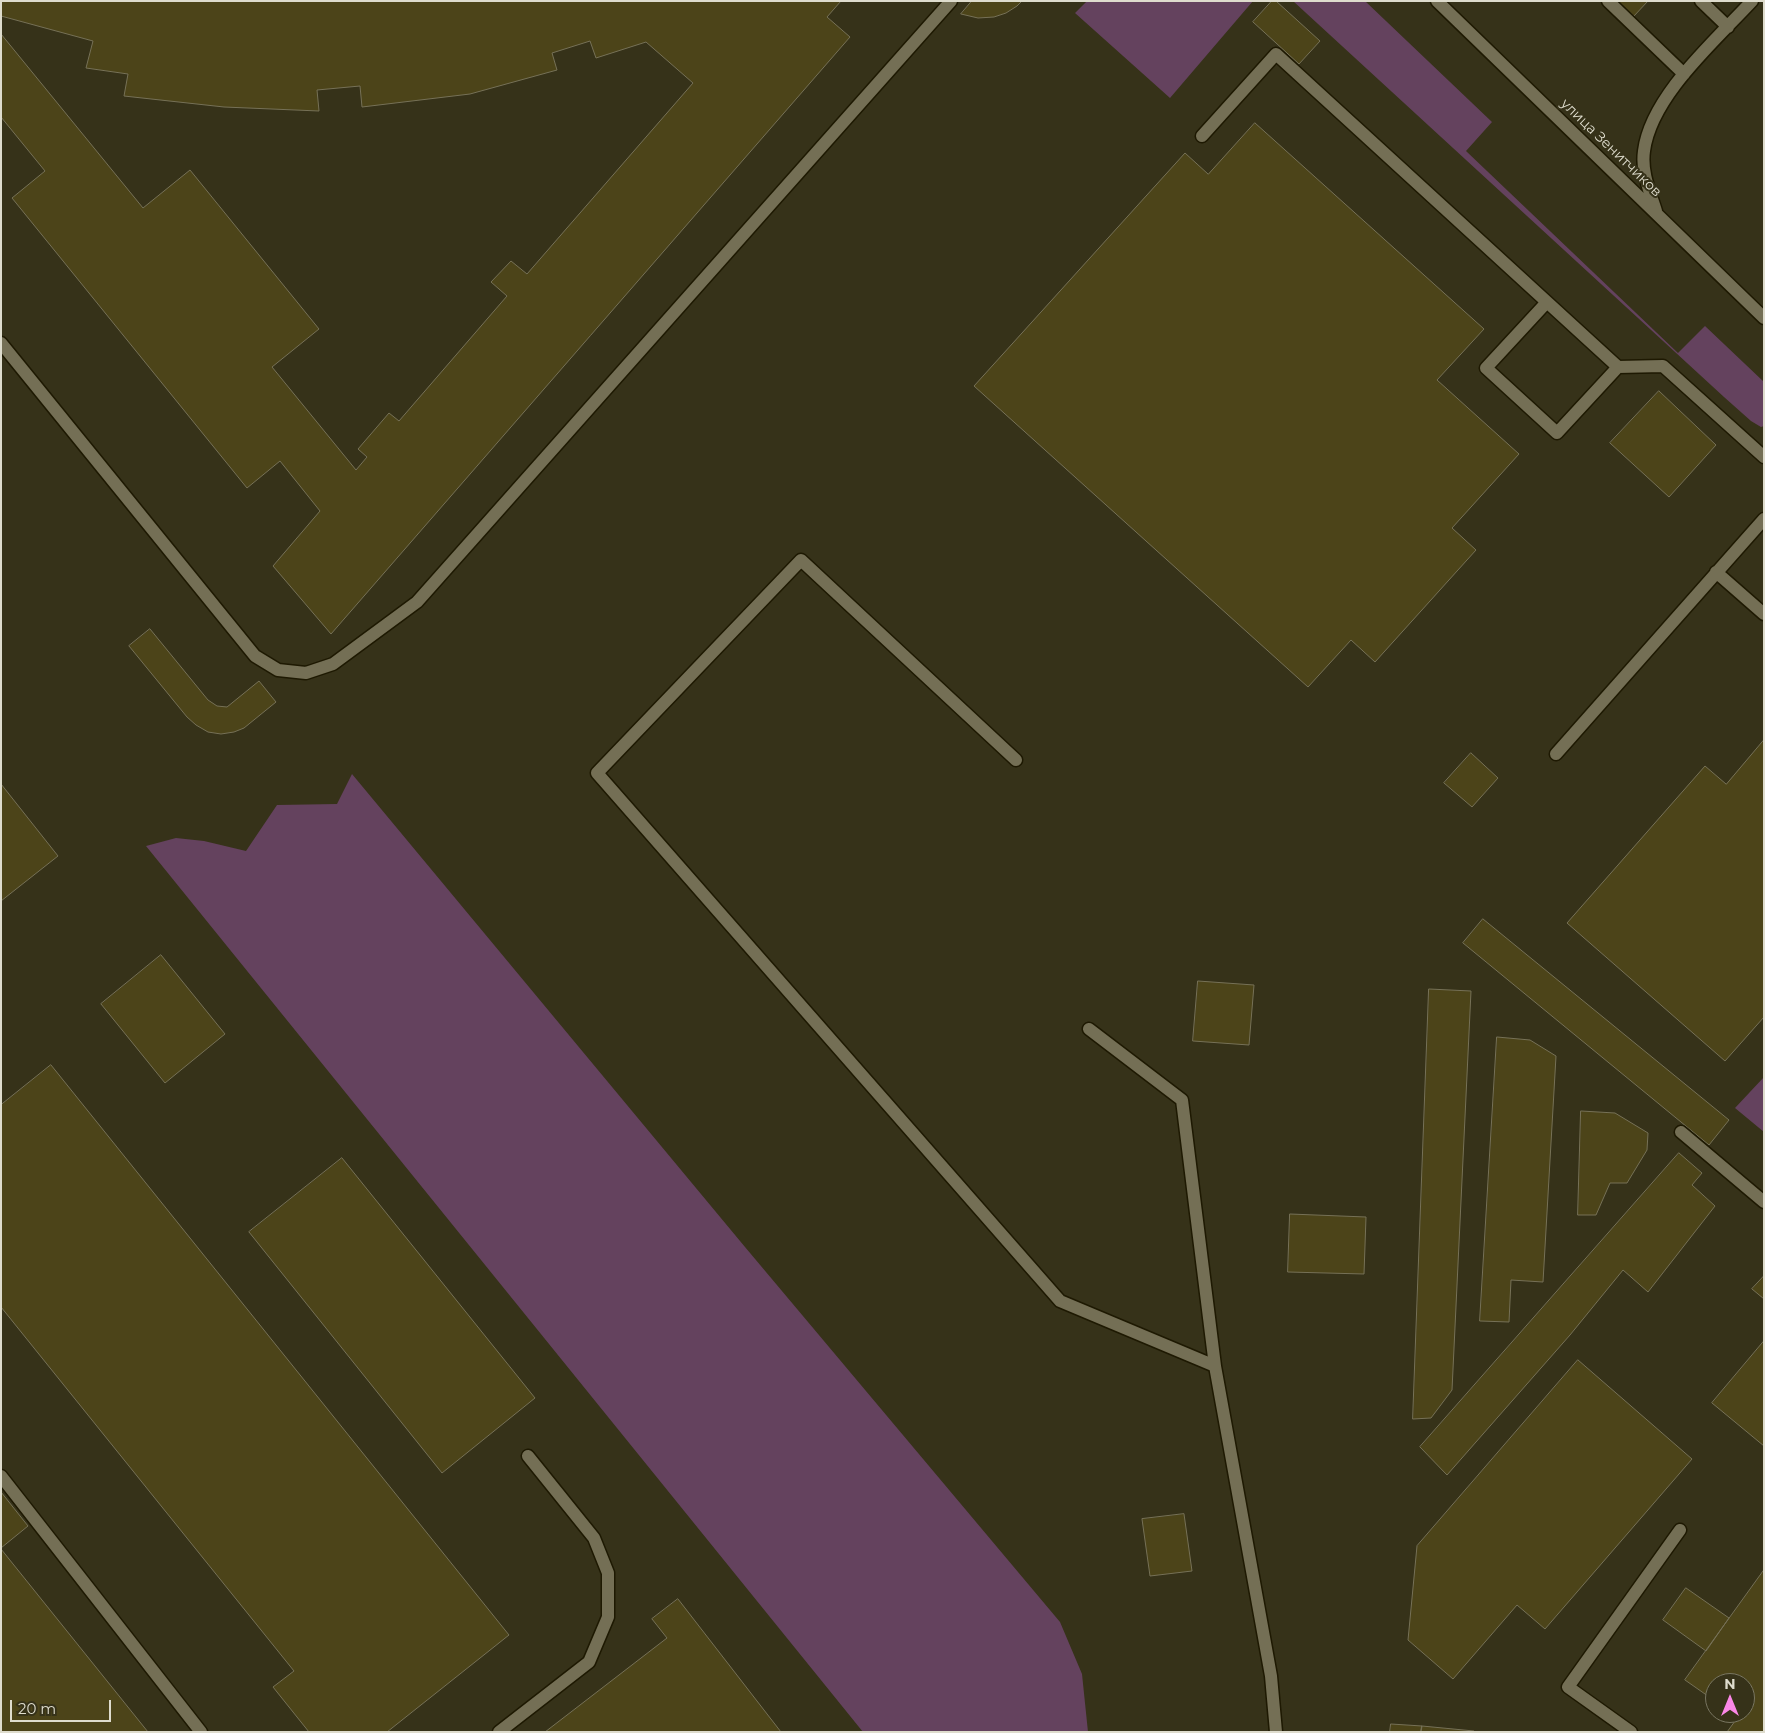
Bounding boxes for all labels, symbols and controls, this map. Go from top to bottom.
street label: улица Зенитчиков [1557,96,1665,200]
north arrow [1705,1673,1755,1723]
text: N [1724,1675,1736,1693]
scale bar [12,1690,114,1722]
text: 20 m [18,1699,56,1718]

